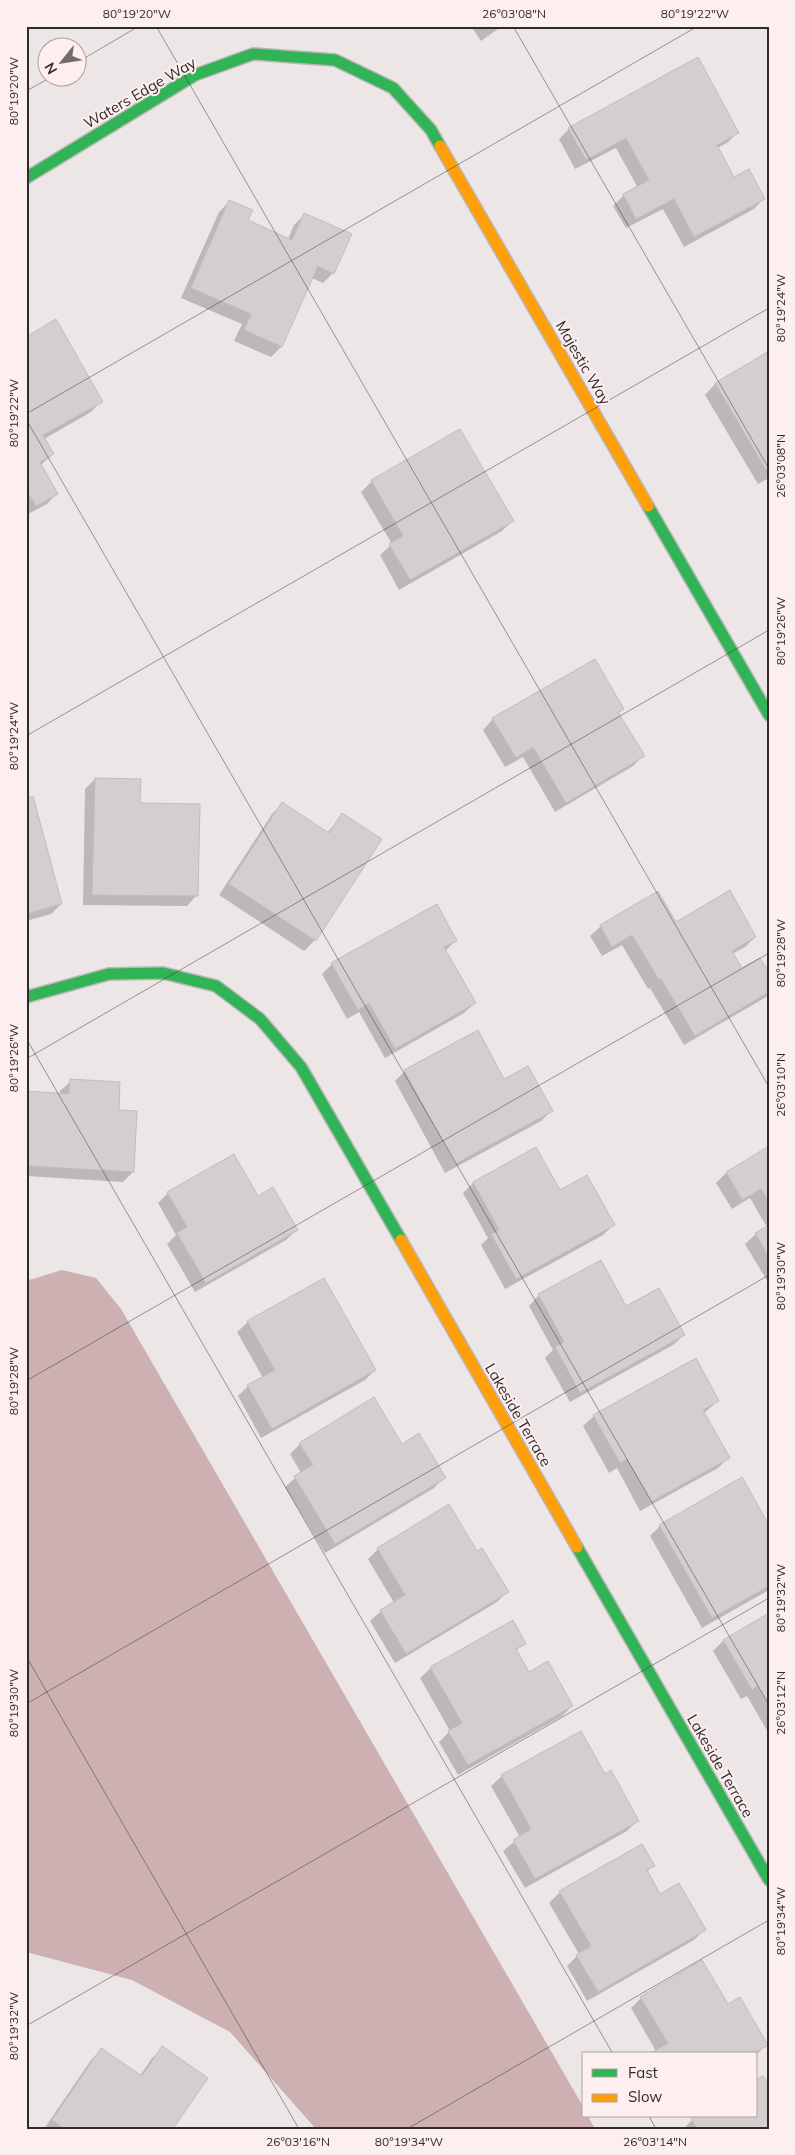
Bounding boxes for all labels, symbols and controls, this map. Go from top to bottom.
text: 80°19'20"W [103,6,171,21]
text: 26°03'08"N [482,6,546,21]
text: 80°19'22"W [661,6,729,21]
north arrow [38,38,88,88]
street label: Waters Edge Way [80,53,199,132]
text: 80°19'20"W [6,57,21,125]
text: N [40,59,61,78]
text: 80°19'24"W [773,274,788,342]
street label: Majestic Way [552,317,615,408]
text: 80°19'22"W [6,379,21,447]
text: 26°03'08"N [773,434,788,498]
text: 80°19'26"W [773,597,788,665]
text: 80°19'24"W [6,702,21,770]
text: 80°19'28"W [773,919,788,987]
text: 80°19'26"W [6,1024,21,1092]
text: 26°03'10"N [773,1053,788,1117]
text: 80°19'30"W [773,1242,788,1310]
text: 80°19'28"W [6,1347,21,1415]
street label: Lakeside Terrace [481,1360,556,1470]
text: 80°19'32"W [773,1564,788,1632]
text: 80°19'30"W [6,1669,21,1737]
text: 26°03'12"N [773,1671,788,1735]
street label: Lakeside Terrace [683,1711,758,1821]
text: 80°19'34"W [773,1887,788,1955]
text: 80°19'32"W [6,1992,21,2060]
legend [582,2052,758,2118]
text: Fast [628,2063,658,2082]
text: Slow [628,2087,662,2106]
text: 26°03'16"N [266,2134,330,2149]
text: 80°19'34"W [375,2134,443,2149]
text: 26°03'14"N [623,2134,687,2149]

